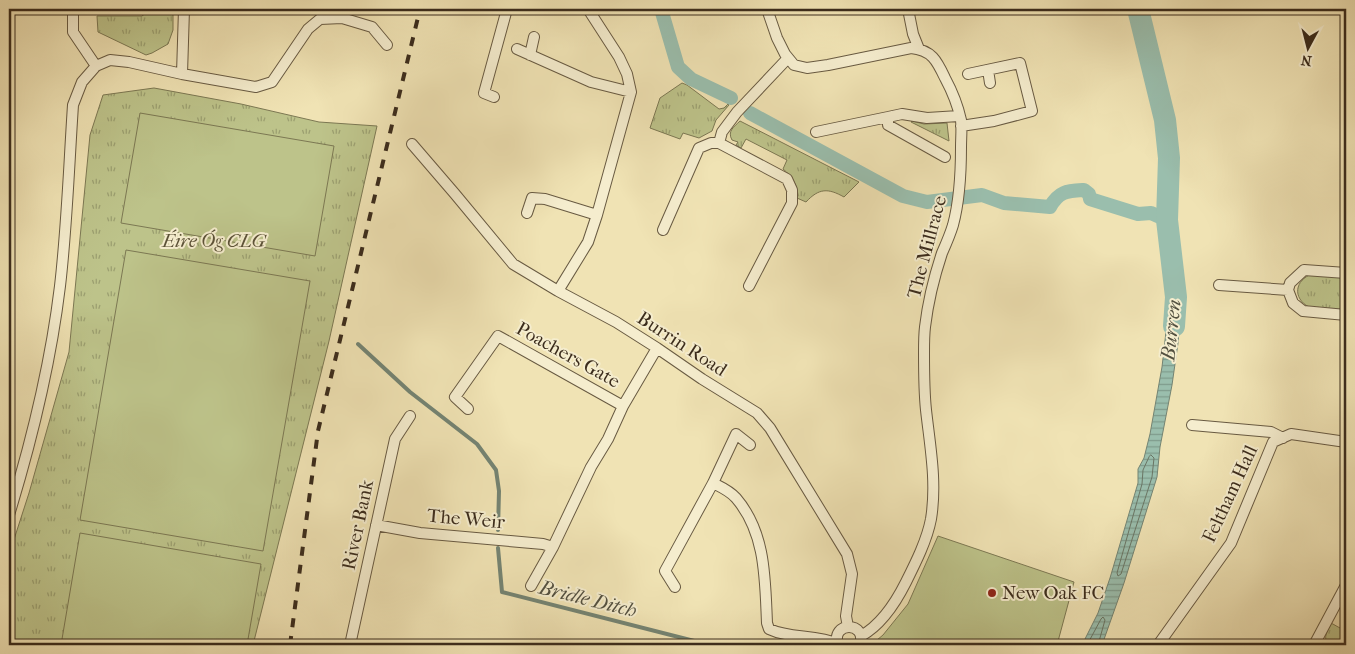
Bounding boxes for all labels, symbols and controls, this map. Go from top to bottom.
north arrow [1282,22,1332,72]
text: N [1300,51,1313,69]
street label: The Millrace [903,193,951,301]
park label: Éire Óg CLG [161,229,267,252]
water label: Burren [1156,298,1186,363]
street label: Burrin Road [633,307,731,381]
street label: Poachers Gate [512,317,624,393]
street label: Feltham Hall [1198,442,1262,546]
street label: River Bank [338,478,378,572]
street label: The Weir [426,505,507,533]
water label: Bridle Ditch [536,576,639,622]
place label: New Oak FC [1002,582,1104,604]
marker: New Oak FC [986,587,998,599]

